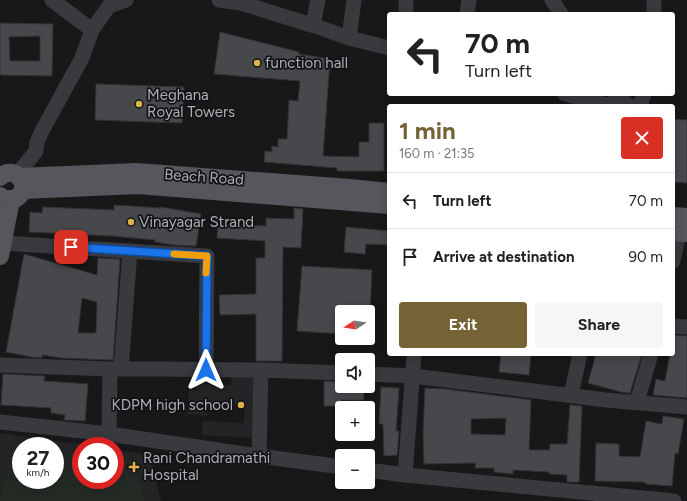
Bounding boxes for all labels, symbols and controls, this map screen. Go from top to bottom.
text: 70 m [465,26,530,60]
icon: left [399,28,451,80]
place label: function hall [265,54,348,72]
marker: function hall [252,58,262,68]
text: Turn left [465,60,532,82]
place label: Meghana Royal Towers [147,86,235,121]
marker: Meghana Royal Towers [134,99,144,109]
text: 1 min [399,116,456,145]
button: close [621,117,663,159]
text: 160 m · 21:35 [399,146,475,161]
street label: Beach Road [164,165,244,189]
icon: left [399,190,421,212]
text: Turn left [433,192,491,210]
text: 70 m [629,192,663,210]
place label: Vinayagar Strand [139,213,254,231]
marker: Vinayagar Strand [126,217,136,227]
pin [54,230,88,264]
icon: arrive [60,236,82,258]
icon: arrive [399,246,421,268]
text: Arrive at destination [433,248,574,266]
text: 90 m [628,248,663,266]
button: Exit [399,302,527,348]
button: Share [535,302,663,348]
north arrow [335,305,375,345]
map controls [335,305,375,489]
position arrow [185,349,227,391]
button: sound [335,353,375,393]
place label: KDPM high school [112,396,233,414]
marker: KDPM high school [236,400,246,410]
button: + [335,401,375,441]
speed limit sign: 30 [72,437,124,489]
text: 27 [27,446,49,470]
place label: Rani Chandramathi Hospital [143,449,270,484]
button: − [335,449,375,489]
marker: Rani Chandramathi Hospital [128,461,140,473]
text: km/h [27,466,49,479]

